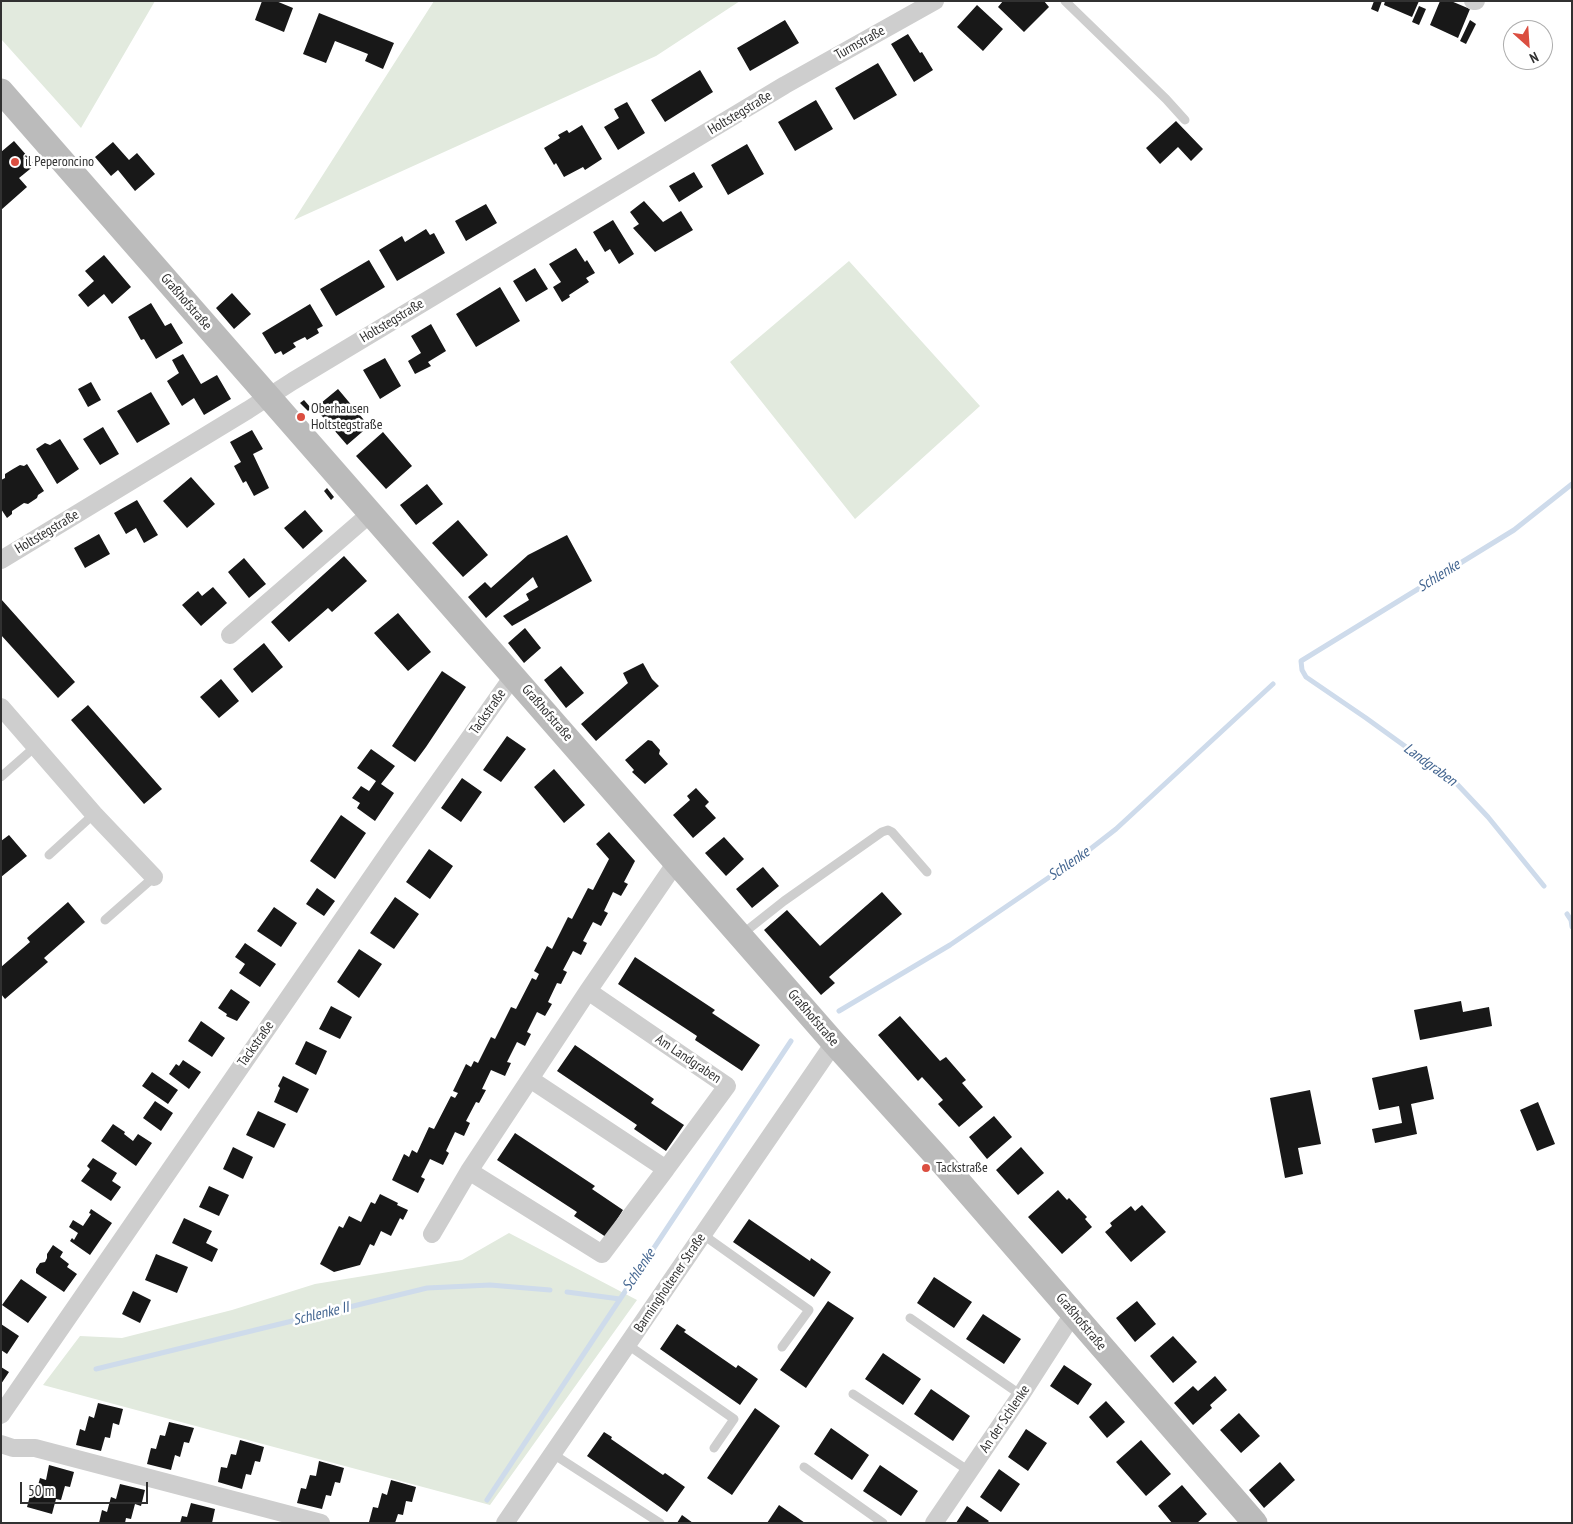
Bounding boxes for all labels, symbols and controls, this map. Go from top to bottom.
north arrow [1503,20,1553,70]
street label: Turmstraße [832,22,888,64]
text: N [1527,48,1541,67]
street label: Holtstegstraße [705,87,775,139]
place label: il Peperoncino [25,154,94,170]
marker: il Peperoncino [9,156,21,168]
street label: Graßhofstraße [157,270,215,334]
street label: Holtstegstraße [357,295,427,347]
place label: Oberhausen Holtstegstraße [311,401,382,434]
marker: Oberhausen Holtstegstraße [295,411,307,423]
street label: Holtstegstraße [12,506,82,558]
water label: Schlenke [1415,556,1463,596]
street label: Graßhofstraße [518,681,576,745]
street label: Tackstraße [466,686,510,738]
water label: Landgraben [1400,740,1460,790]
water label: Schlenke [1045,843,1093,885]
street label: Graßhofstraße [784,986,842,1050]
street label: Tackstraße [234,1018,278,1070]
street label: Am Landgraben [652,1031,724,1087]
place label: Tackstraße [936,1160,988,1176]
marker: Tackstraße [920,1162,932,1174]
street label: Barmingholtener Straße [631,1230,709,1336]
water label: Schlenke [619,1246,659,1294]
street label: Graßhofstraße [1052,1290,1110,1354]
water label: Schlenke II [291,1298,351,1330]
street label: An der Schlenke [976,1382,1034,1456]
scale bar [22,1472,150,1504]
text: 50 m [28,1481,54,1500]

